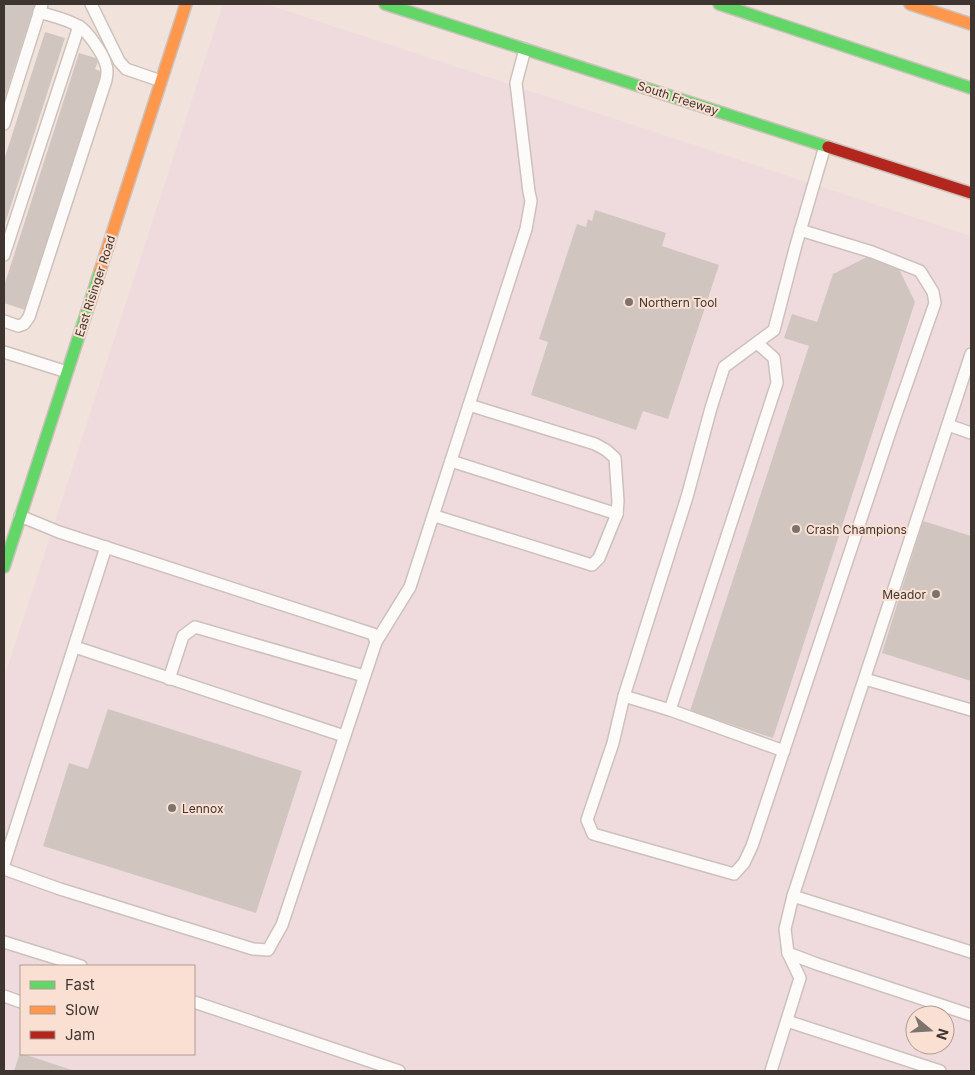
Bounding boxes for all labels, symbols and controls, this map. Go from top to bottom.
street label: South Freeway [636,78,721,118]
street label: East Risinger Road [72,233,118,339]
place label: Northern Tool [639,295,717,310]
marker: Northern Tool [623,296,635,308]
place label: Crash Champions [806,522,907,537]
marker: Crash Champions [790,523,802,535]
place label: Meador [882,587,926,602]
marker: Meador [930,588,942,600]
place label: Lennox [182,801,224,816]
marker: Lennox [166,802,178,814]
legend [20,965,195,1055]
text: Fast [65,975,95,994]
text: Slow [65,1000,99,1019]
north arrow [905,1005,955,1055]
text: Jam [65,1025,95,1044]
text: N [933,1026,953,1042]

